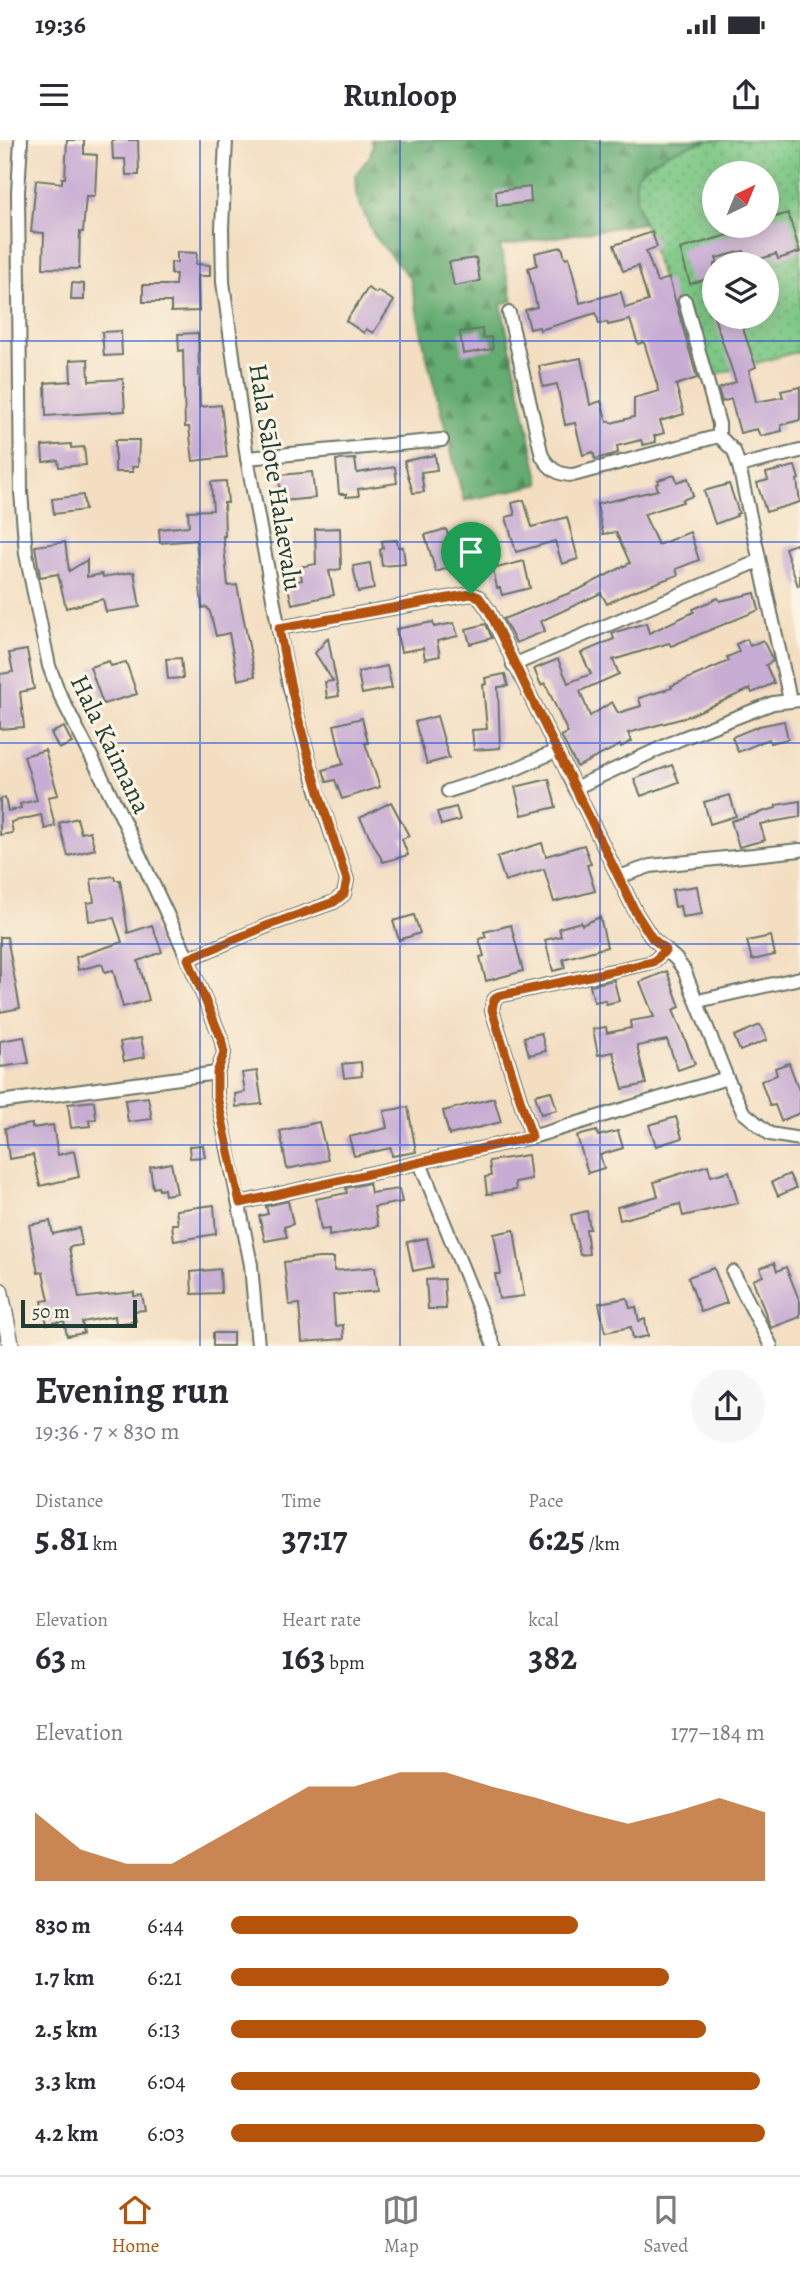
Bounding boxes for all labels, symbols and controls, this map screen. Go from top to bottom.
text: 19:36 [35,7,86,42]
text: Runloop [343,73,457,117]
icon: menu [35,76,73,114]
icon: share [727,76,765,114]
north arrow [702,161,779,238]
map controls [702,161,779,329]
button: layers [702,252,779,329]
street label: Hala Sālote Halaevalu [240,361,311,594]
pin [441,522,501,594]
icon: arrive [452,533,490,571]
street label: Hala Kaimana [62,669,159,819]
scale bar [21,1296,136,1328]
text: 50 m [32,1299,70,1325]
text: Evening run [35,1364,229,1416]
button: share [691,1369,765,1443]
text: 19:36 · 7 × 830 m [35,1416,180,1447]
text: Distance [35,1488,103,1514]
text: Time [282,1488,321,1514]
text: Pace [528,1488,564,1514]
text: 5.81 [35,1514,89,1562]
text: 37:17 [282,1514,347,1562]
text: 6:25 [528,1514,585,1562]
text: km [89,1531,118,1557]
text: /km [585,1531,620,1557]
text: Elevation [35,1607,108,1633]
text: Heart rate [282,1607,361,1633]
text: kcal [528,1607,559,1633]
text: 63 [35,1633,66,1681]
text: 163 [282,1633,326,1681]
text: 382 [528,1633,577,1681]
text: m [66,1650,86,1676]
text: bpm [326,1650,365,1676]
text: Elevation [35,1717,123,1748]
text: 177–184 m [671,1717,765,1748]
text: 830 m [35,1910,91,1941]
text: 6:44 [147,1910,184,1941]
text: 1.7 km [35,1962,95,1993]
text: 6:21 [147,1962,182,1993]
text: 2.5 km [35,2014,97,2045]
text: 6:13 [147,2014,181,2045]
text: 3.3 km [35,2066,96,2097]
text: 6:04 [147,2066,186,2097]
text: 4.2 km [35,2118,98,2149]
text: 6:03 [147,2118,185,2149]
tab: Home [112,2191,159,2259]
tab: Map [382,2191,420,2259]
tab: Saved [643,2191,688,2259]

